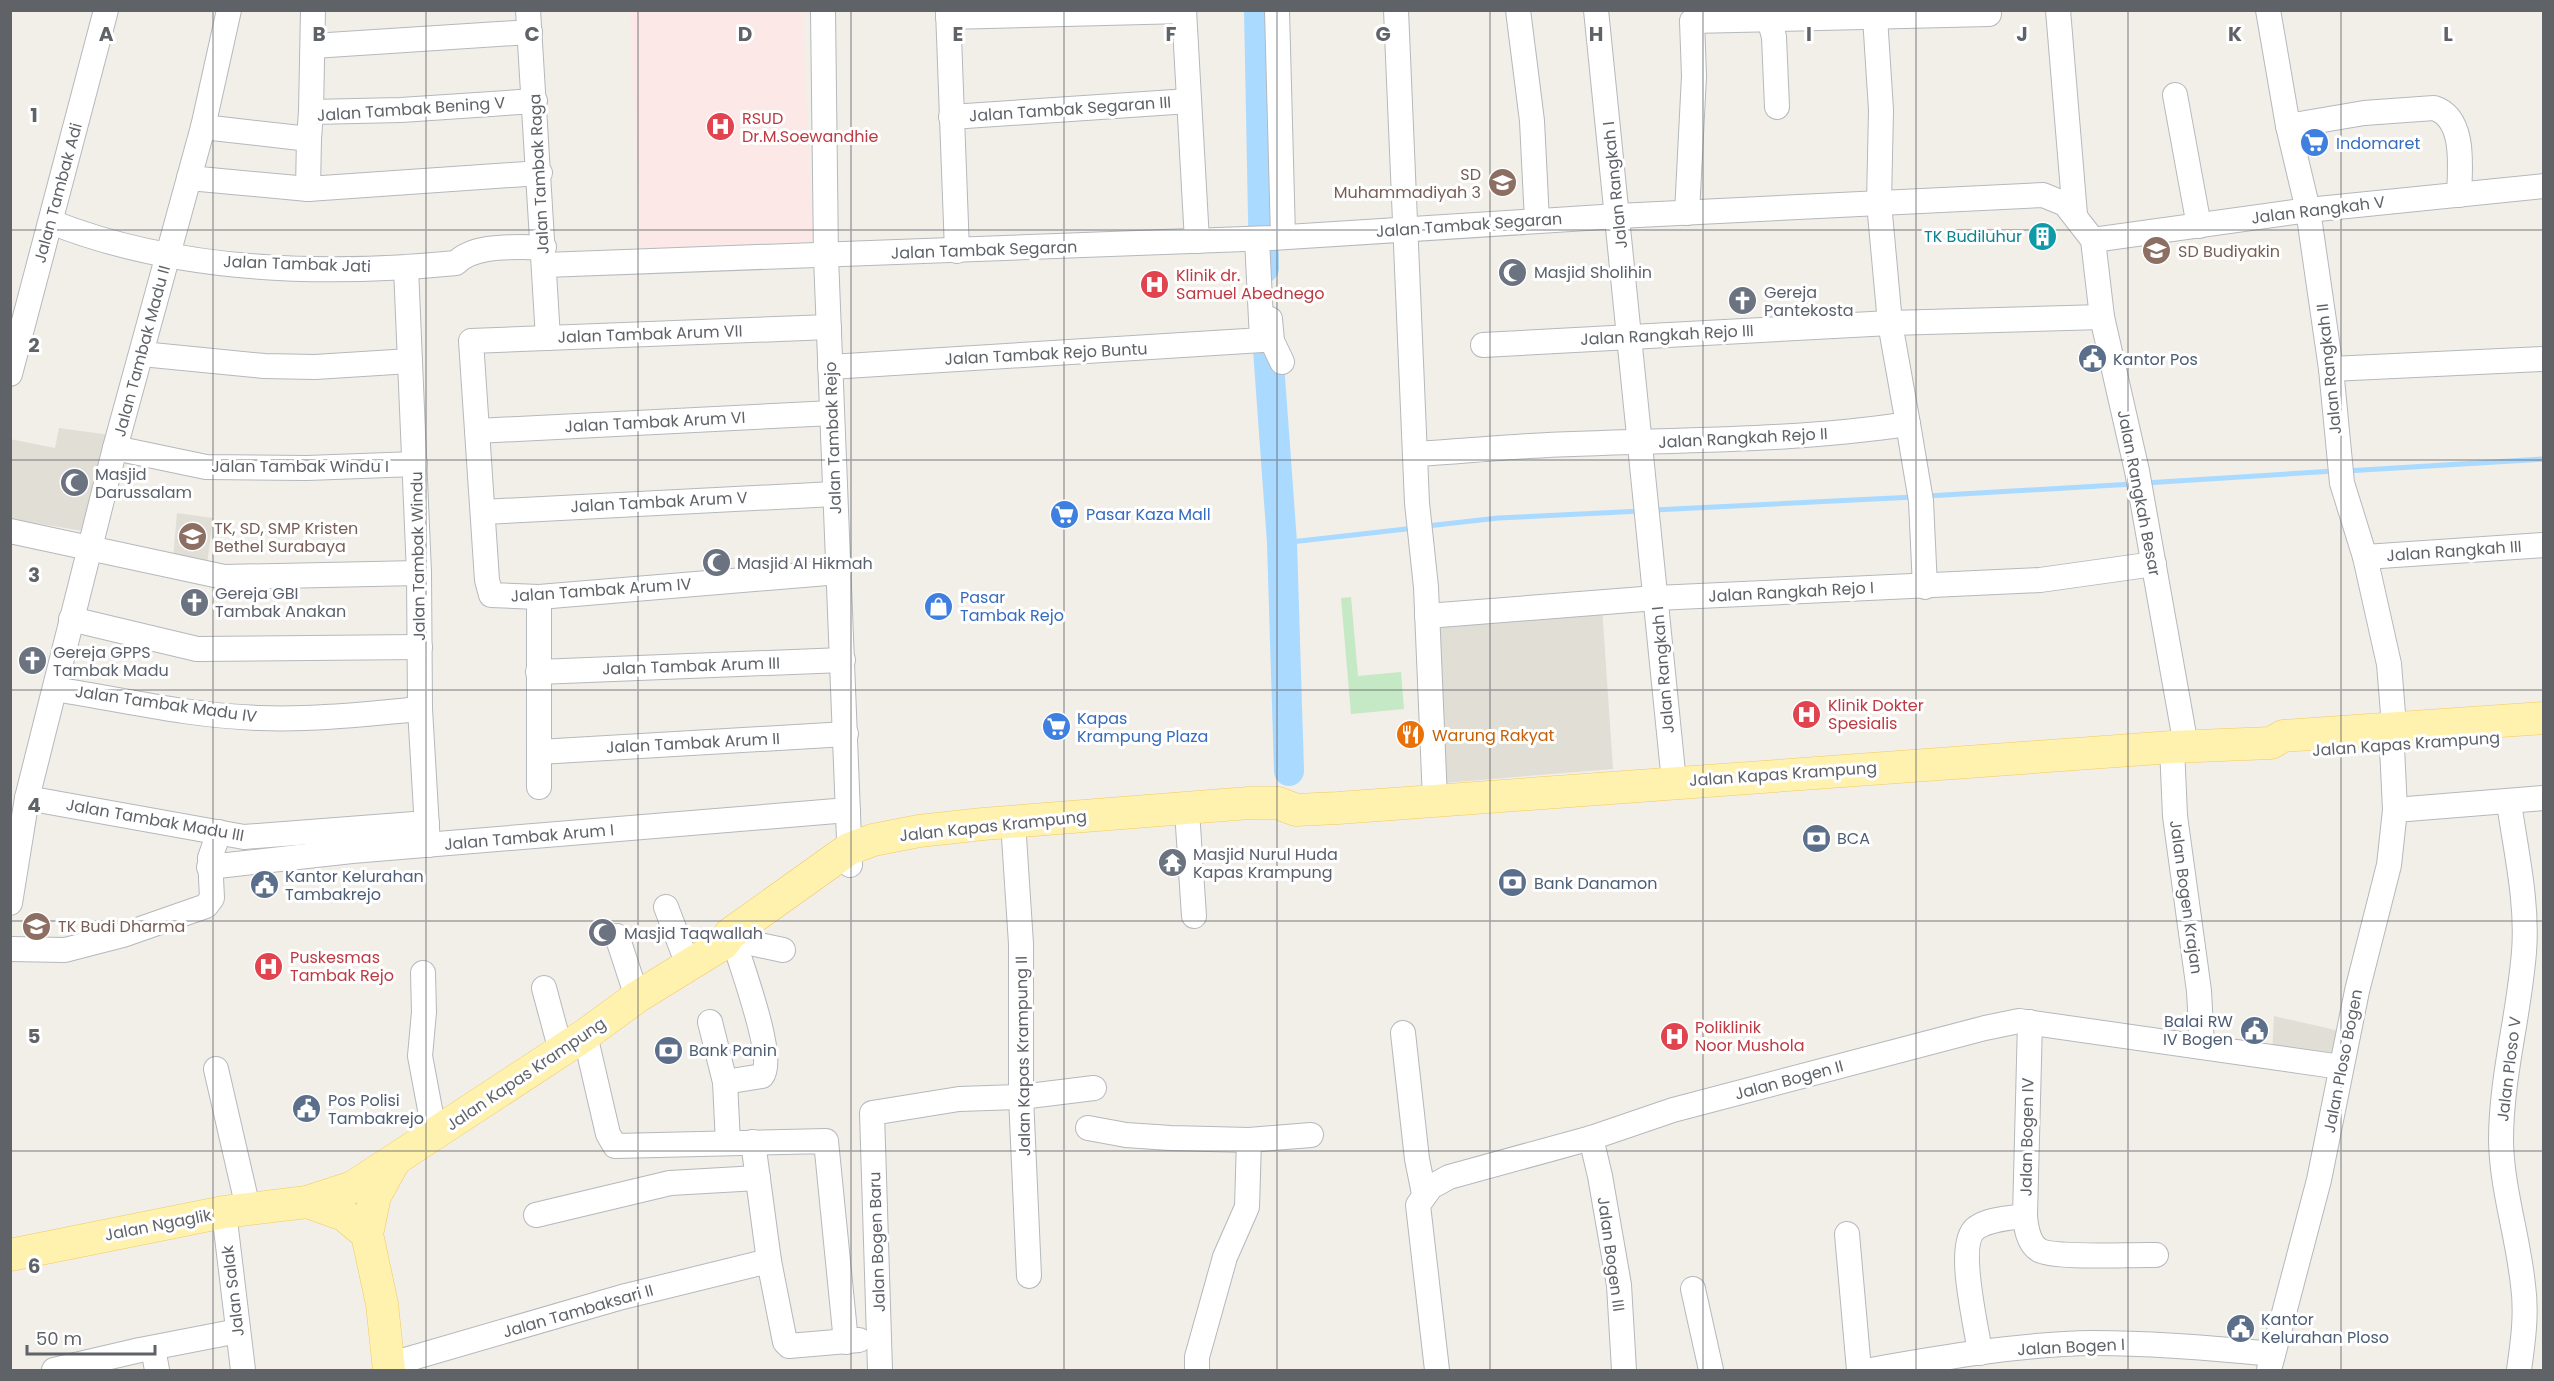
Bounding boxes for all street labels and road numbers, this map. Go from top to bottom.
street label: Jalan Tambak Segaran III [968,90,1172,128]
street label: Jalan Tambak Bening V [316,91,506,127]
street label: Jalan Tambak Raga [523,93,555,255]
street label: Jalan Tambak Adi [28,120,88,266]
street label: Jalan Rangkah I [1597,120,1633,250]
street label: Jalan Rangkah V [2250,190,2386,230]
street label: Jalan Tambak Segaran [1375,207,1563,243]
street label: Jalan Tambak Segaran [890,235,1078,265]
street label: Jalan Tambak Jati [223,250,371,278]
street label: Jalan Tambak Madu II [108,263,176,439]
street label: Jalan Rangkah II [2311,302,2347,436]
street label: Jalan Tambak Arum VII [557,319,743,349]
street label: Jalan Rangkah Rejo III [1580,319,1754,351]
street label: Jalan Tambak Rejo Buntu [944,337,1148,371]
street label: Jalan Tambak Rejo [819,361,847,515]
street label: Jalan Tambak Arum VI [564,406,746,438]
street label: Jalan Rangkah Besar [2112,408,2166,578]
street label: Jalan Rangkah Rejo II [1658,422,1828,454]
street label: Jalan Tambak Windu I [211,455,389,478]
street label: Jalan Tambak Windu [405,471,431,641]
street label: Jalan Tambak Arum V [570,486,748,518]
street label: Jalan Rangkah III [2386,535,2522,567]
street label: Jalan Tambak Arum IV [510,572,692,608]
street label: Jalan Rangkah Rejo I [1708,576,1874,608]
street label: Jalan Rangkah I [1646,605,1680,735]
street label: Jalan Tambak Arum III [602,651,780,681]
street label: Jalan Tambak Madu IV [74,680,259,728]
street label: Jalan Kapas Krampung [2311,726,2501,762]
street label: Jalan Tambak Arum II [605,727,781,759]
street label: Jalan Kapas Krampung [1688,756,1878,792]
street label: Jalan Tambak Madu III [64,793,246,847]
street label: Jalan Kapas Krampung [898,805,1088,847]
street label: Jalan Tambak Arum I [443,818,615,856]
street label: Jalan Bogen Krajan [2164,819,2208,975]
street label: Jalan Kapas Krampung II [1010,956,1036,1156]
street label: Jalan Ploso Bogen [2318,987,2368,1135]
street label: Jalan Kapas Krampung [442,1012,610,1136]
street label: Jalan Ploso V [2491,1015,2527,1123]
street label: Jalan Bogen II [1732,1054,1846,1106]
street label: Jalan Bogen IV [2014,1077,2040,1196]
street label: Jalan Bogen Baru [863,1171,891,1313]
street label: Jalan Bogen III [1592,1195,1630,1313]
street label: Jalan Ngaglik [103,1203,214,1247]
street label: Jalan Salak [216,1243,250,1338]
street label: Jalan Tambaksari II [500,1278,656,1344]
street label: Jalan Bogen I [2017,1333,2125,1361]

